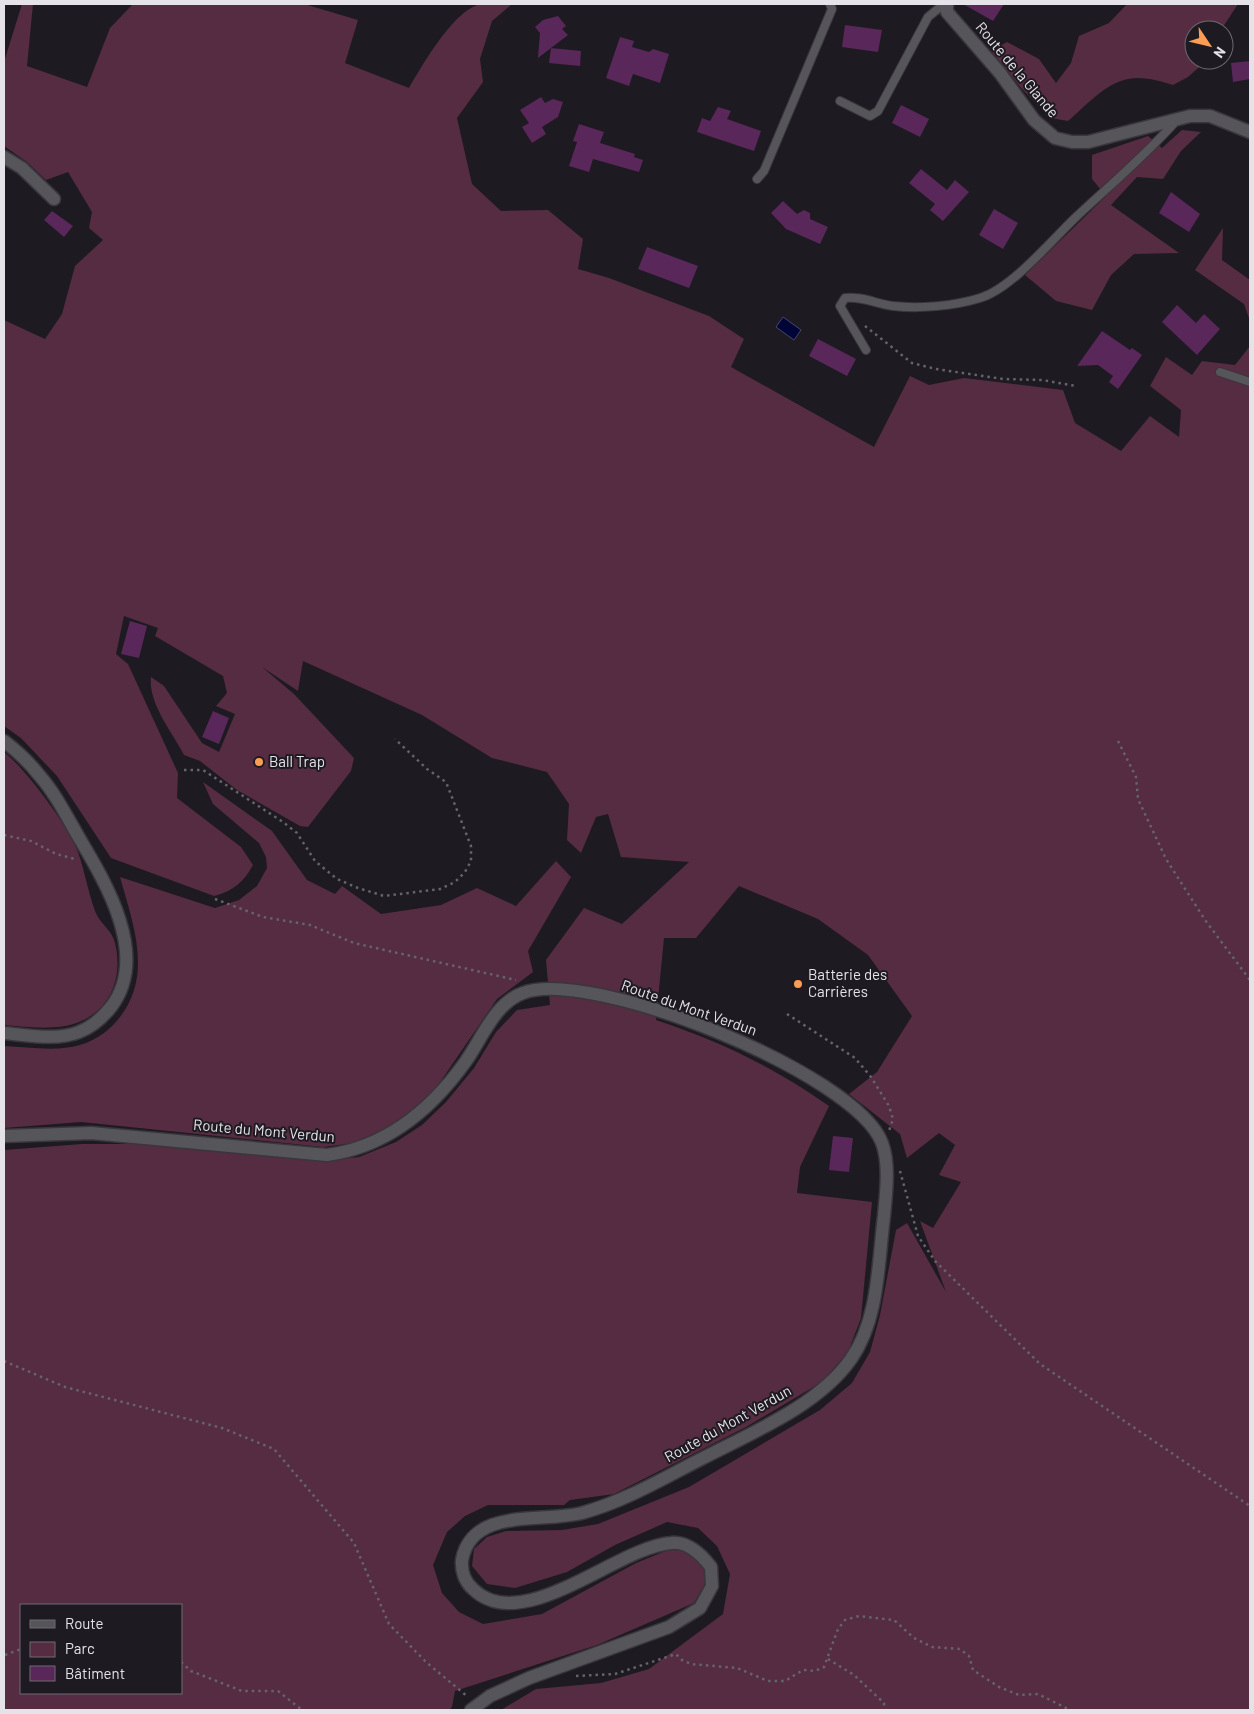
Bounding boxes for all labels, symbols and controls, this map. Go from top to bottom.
street label: Route de la Glande [973,18,1063,121]
north arrow [1184,20,1234,70]
text: N [1210,44,1230,61]
place label: Ball Trap [269,752,325,770]
marker: Ball Trap [253,756,265,768]
place label: Batterie des Carrières [808,965,887,1000]
street label: Route du Mont Verdun [619,975,759,1039]
marker: Batterie des Carrières [792,978,804,990]
street label: Route du Mont Verdun [193,1115,336,1145]
street label: Route du Mont Verdun [661,1381,794,1465]
legend [20,1604,182,1694]
text: Route [65,1614,104,1632]
text: Parc [65,1639,95,1657]
text: Bâtiment [65,1664,125,1682]

